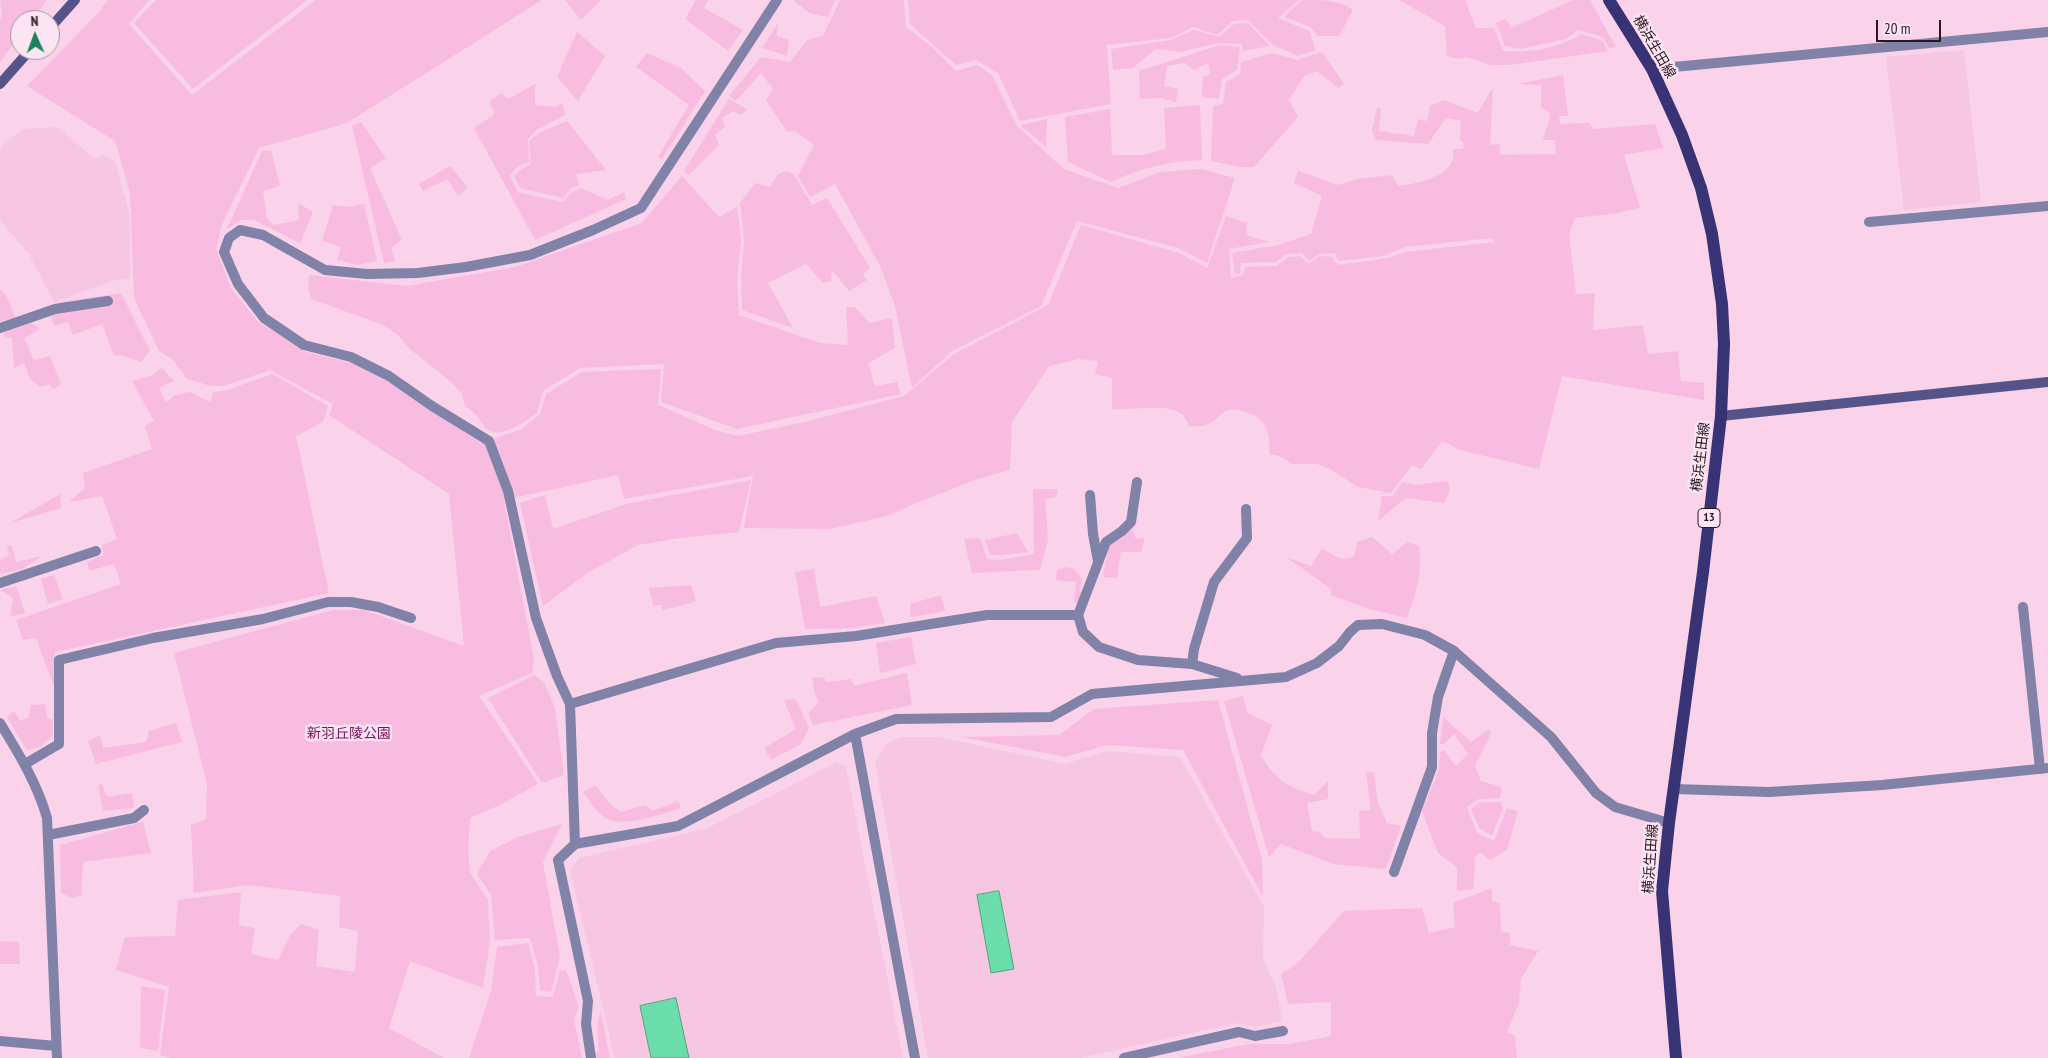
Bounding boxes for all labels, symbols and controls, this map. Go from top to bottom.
north arrow [10,10,60,60]
scale bar [1878,10,1943,42]
text: N [30,12,39,30]
street label: 横浜生田線 [1629,12,1679,82]
text: 20 m [1884,19,1910,38]
street label: 横浜生田線 [1688,421,1714,493]
road number: 13 [1698,508,1720,528]
park label: 新羽丘陵公園 [307,726,391,742]
street label: 横浜生田線 [1640,823,1662,895]

